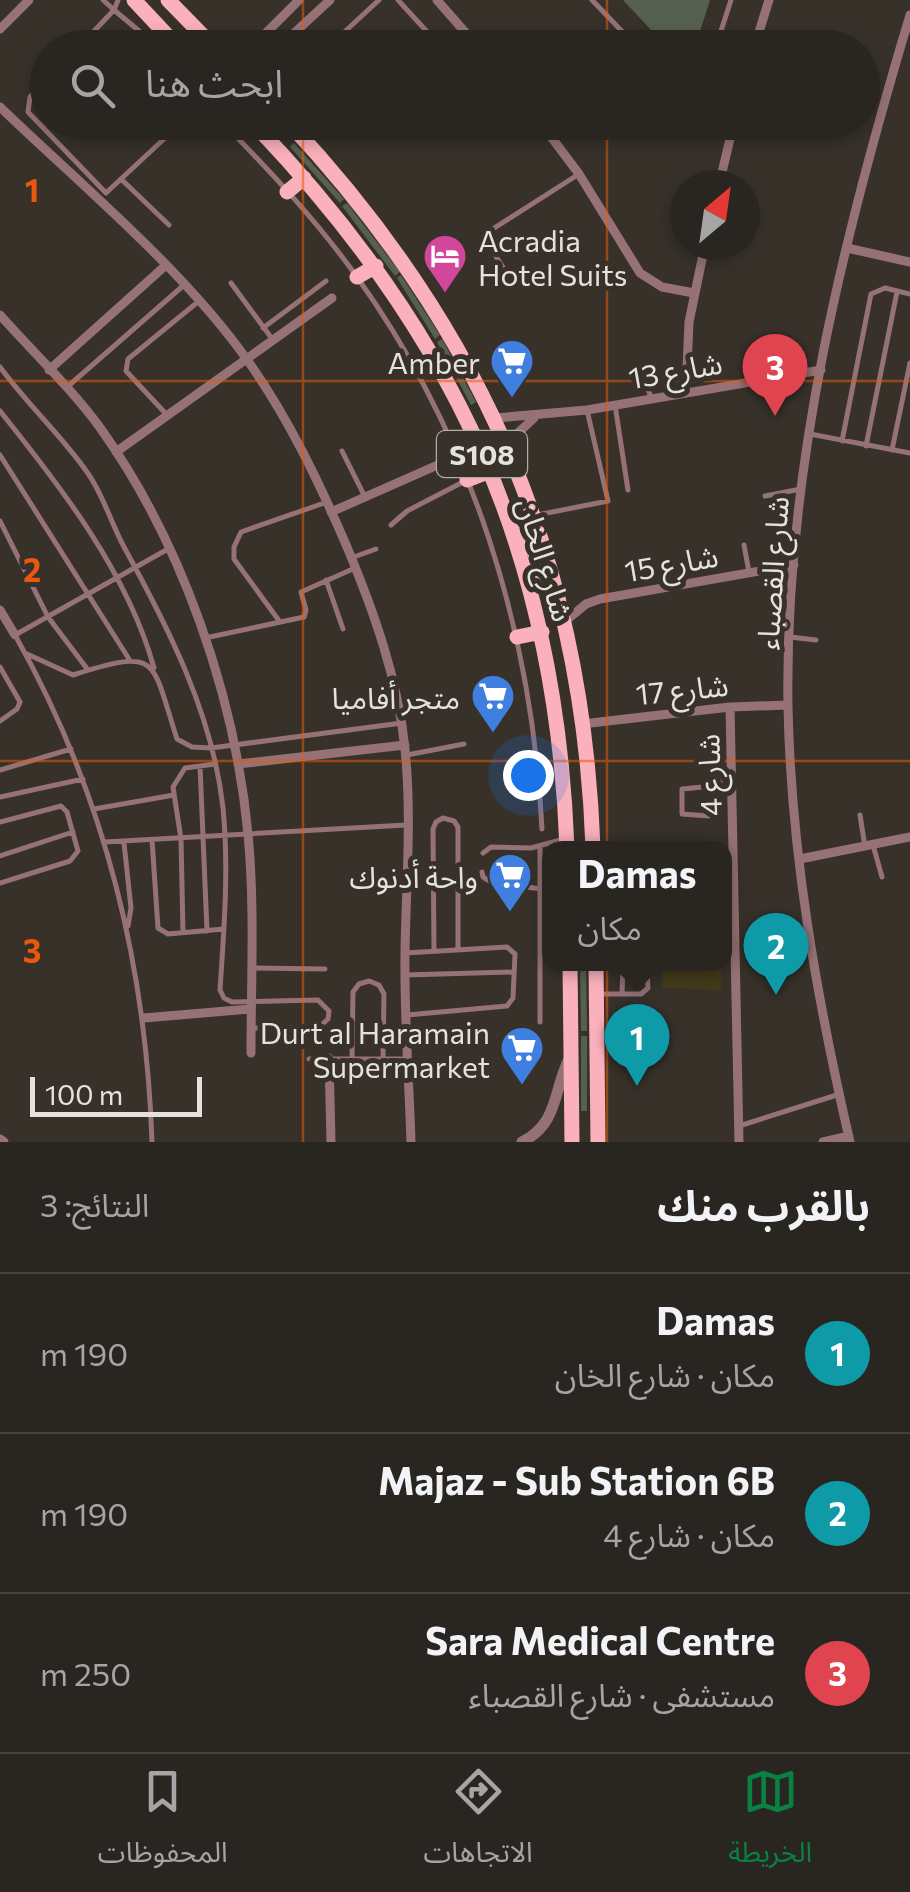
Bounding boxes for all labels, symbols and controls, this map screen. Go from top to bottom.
search box [30,30,880,140]
icon: search [65,58,120,113]
text: ابحث هنا [145,58,283,105]
text: 1 [25,169,39,209]
north arrow [670,170,760,260]
place label: Acradia Hotel Suits [478,221,627,292]
hotel icon: Acradia Hotel Suits [422,233,468,294]
pin: 3 [742,334,808,416]
supermarket icon: Amber [489,338,535,399]
place label: Amber [388,343,480,380]
street label: شارع 13 [625,343,726,401]
road number: S108 [437,431,527,477]
street label: شارع الخان [505,493,583,627]
street label: شارع القصباء [747,495,801,651]
street label: شارع 15 [621,536,722,594]
text: 2 [23,549,41,589]
street label: شارع 17 [634,665,731,717]
supermarket icon: متجر أفاميا [470,673,516,734]
place label: متجر أفاميا [331,678,460,716]
street label: شارع 4 [688,733,734,817]
your location [503,750,554,801]
popup [542,841,732,971]
text: Damas [578,849,696,896]
supermarket icon: واحة أدنوك [487,852,533,913]
place label: واحة أدنوك [349,857,478,895]
text: مكان [578,907,642,947]
pin: 2 [744,912,808,995]
text: 3 [23,930,41,970]
pin: 1 [604,1004,670,1086]
place label: Durt al Haramain Supermarket [260,1013,490,1084]
supermarket icon: Durt al Haramain Supermarket [499,1025,545,1086]
scale bar [30,1072,202,1116]
text: 100 m [45,1077,123,1111]
text: بالقرب منك [657,1178,870,1230]
text: النتائج: 3 [40,1184,149,1224]
text: Damas [656,1296,775,1343]
text: 190 m [40,1333,128,1373]
text: 1 [830,1333,845,1373]
text: مكان · شارع الخان [555,1354,775,1394]
text: Majaz - Sub Station 6B [378,1456,775,1503]
text: 190 m [40,1493,128,1533]
text: 2 [828,1493,847,1533]
text: مكان · شارع 4 [603,1514,775,1554]
text: Sara Medical Centre [425,1616,775,1663]
text: 250 m [40,1653,131,1693]
text: 3 [828,1653,847,1693]
text: مستشفى · شارع القصباء [469,1674,775,1714]
tab: المحفوظات [98,1764,228,1883]
tab: الاتجاهات [423,1764,533,1883]
tab: الخريطة [728,1764,812,1883]

